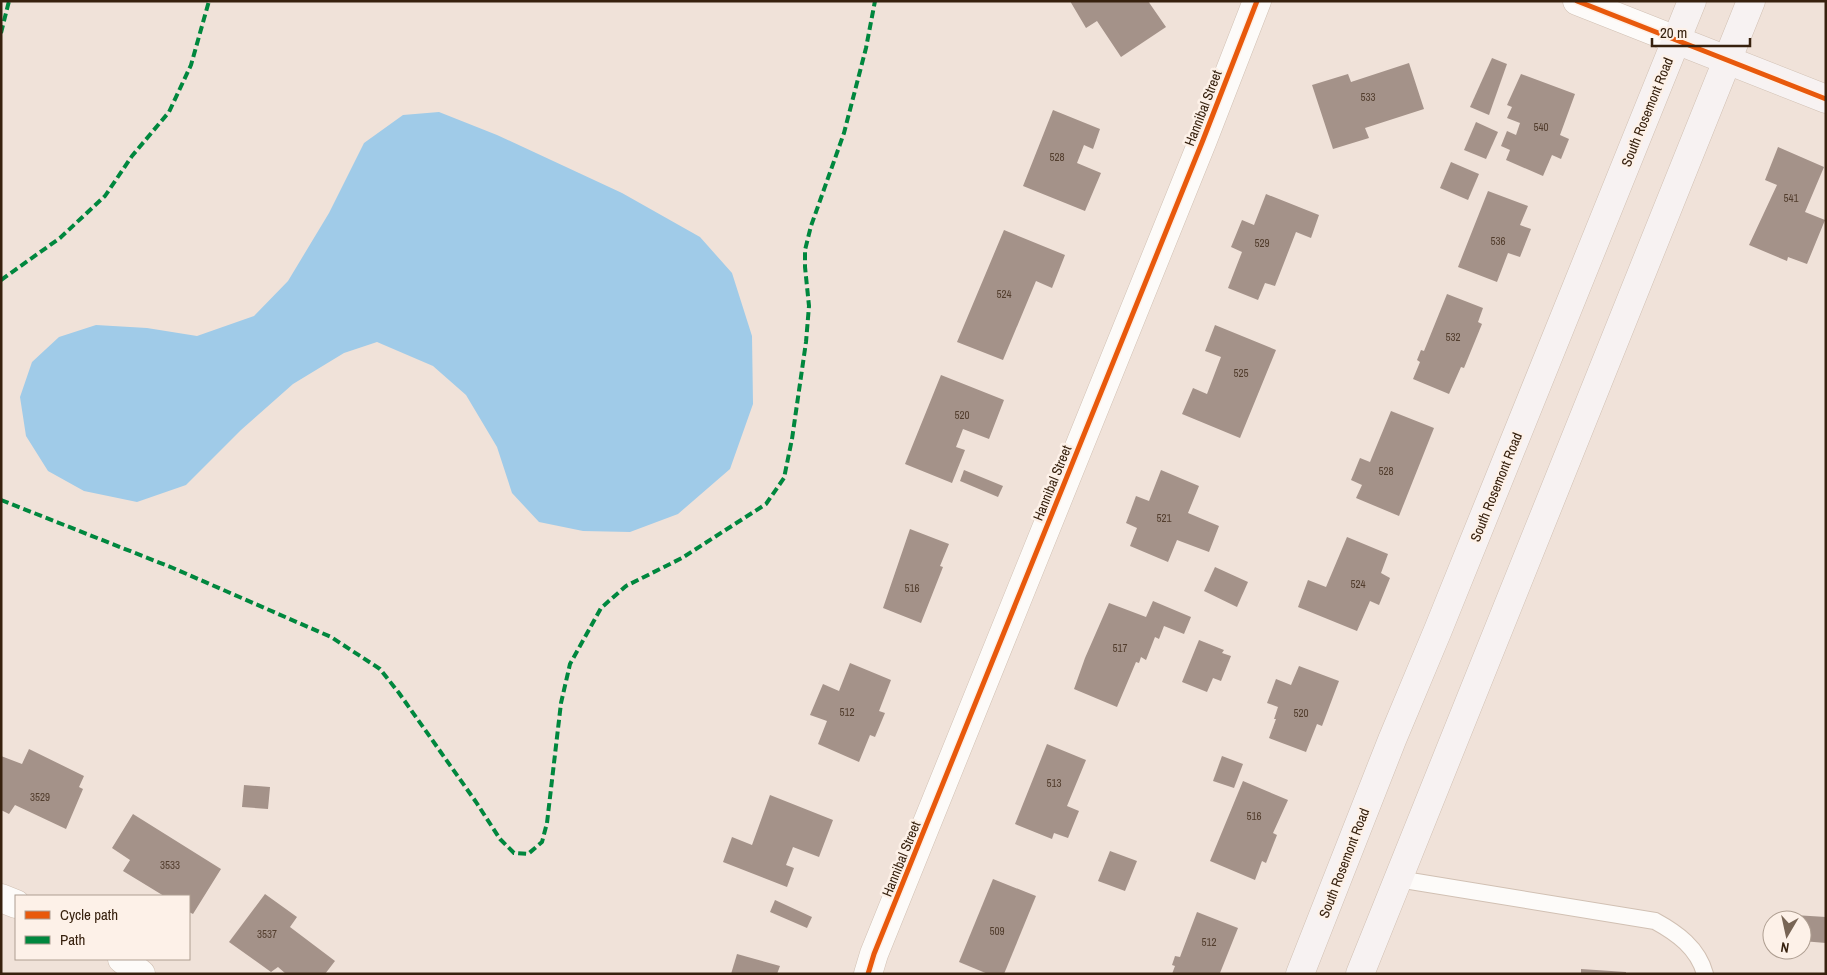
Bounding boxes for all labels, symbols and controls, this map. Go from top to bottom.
scale bar [1652,15,1750,47]
text: 20 m [1660,22,1687,43]
street label: South Rosemont Road [1617,55,1677,169]
street label: Hannibal Street [1180,68,1226,148]
house number: 533 [1360,90,1376,104]
house number: 540 [1533,120,1549,134]
house number: 528 [1049,150,1065,164]
house number: 541 [1783,191,1799,205]
house number: 536 [1490,234,1506,248]
house number: 529 [1254,236,1270,250]
house number: 524 [996,287,1012,301]
house number: 532 [1445,330,1461,344]
house number: 525 [1233,366,1249,380]
house number: 520 [954,408,970,422]
street label: South Rosemont Road [1466,430,1526,544]
street label: Hannibal Street [1029,443,1075,523]
house number: 528 [1378,464,1394,478]
house number: 521 [1156,511,1172,525]
house number: 524 [1350,577,1366,591]
house number: 516 [904,581,920,595]
house number: 517 [1112,641,1128,655]
house number: 512 [839,705,855,719]
house number: 520 [1293,706,1309,720]
house number: 513 [1046,776,1062,790]
house number: 3529 [30,790,50,804]
street label: South Rosemont Road [1315,806,1373,920]
house number: 516 [1246,809,1262,823]
street label: Hannibal Street [878,819,924,899]
house number: 3533 [160,858,180,872]
legend [15,895,190,960]
text: Cycle path [60,904,118,925]
north arrow [1762,910,1812,960]
house number: 509 [989,924,1005,938]
house number: 3537 [257,927,277,941]
text: Path [60,929,85,950]
house number: 512 [1201,935,1217,949]
text: N [1779,938,1790,957]

